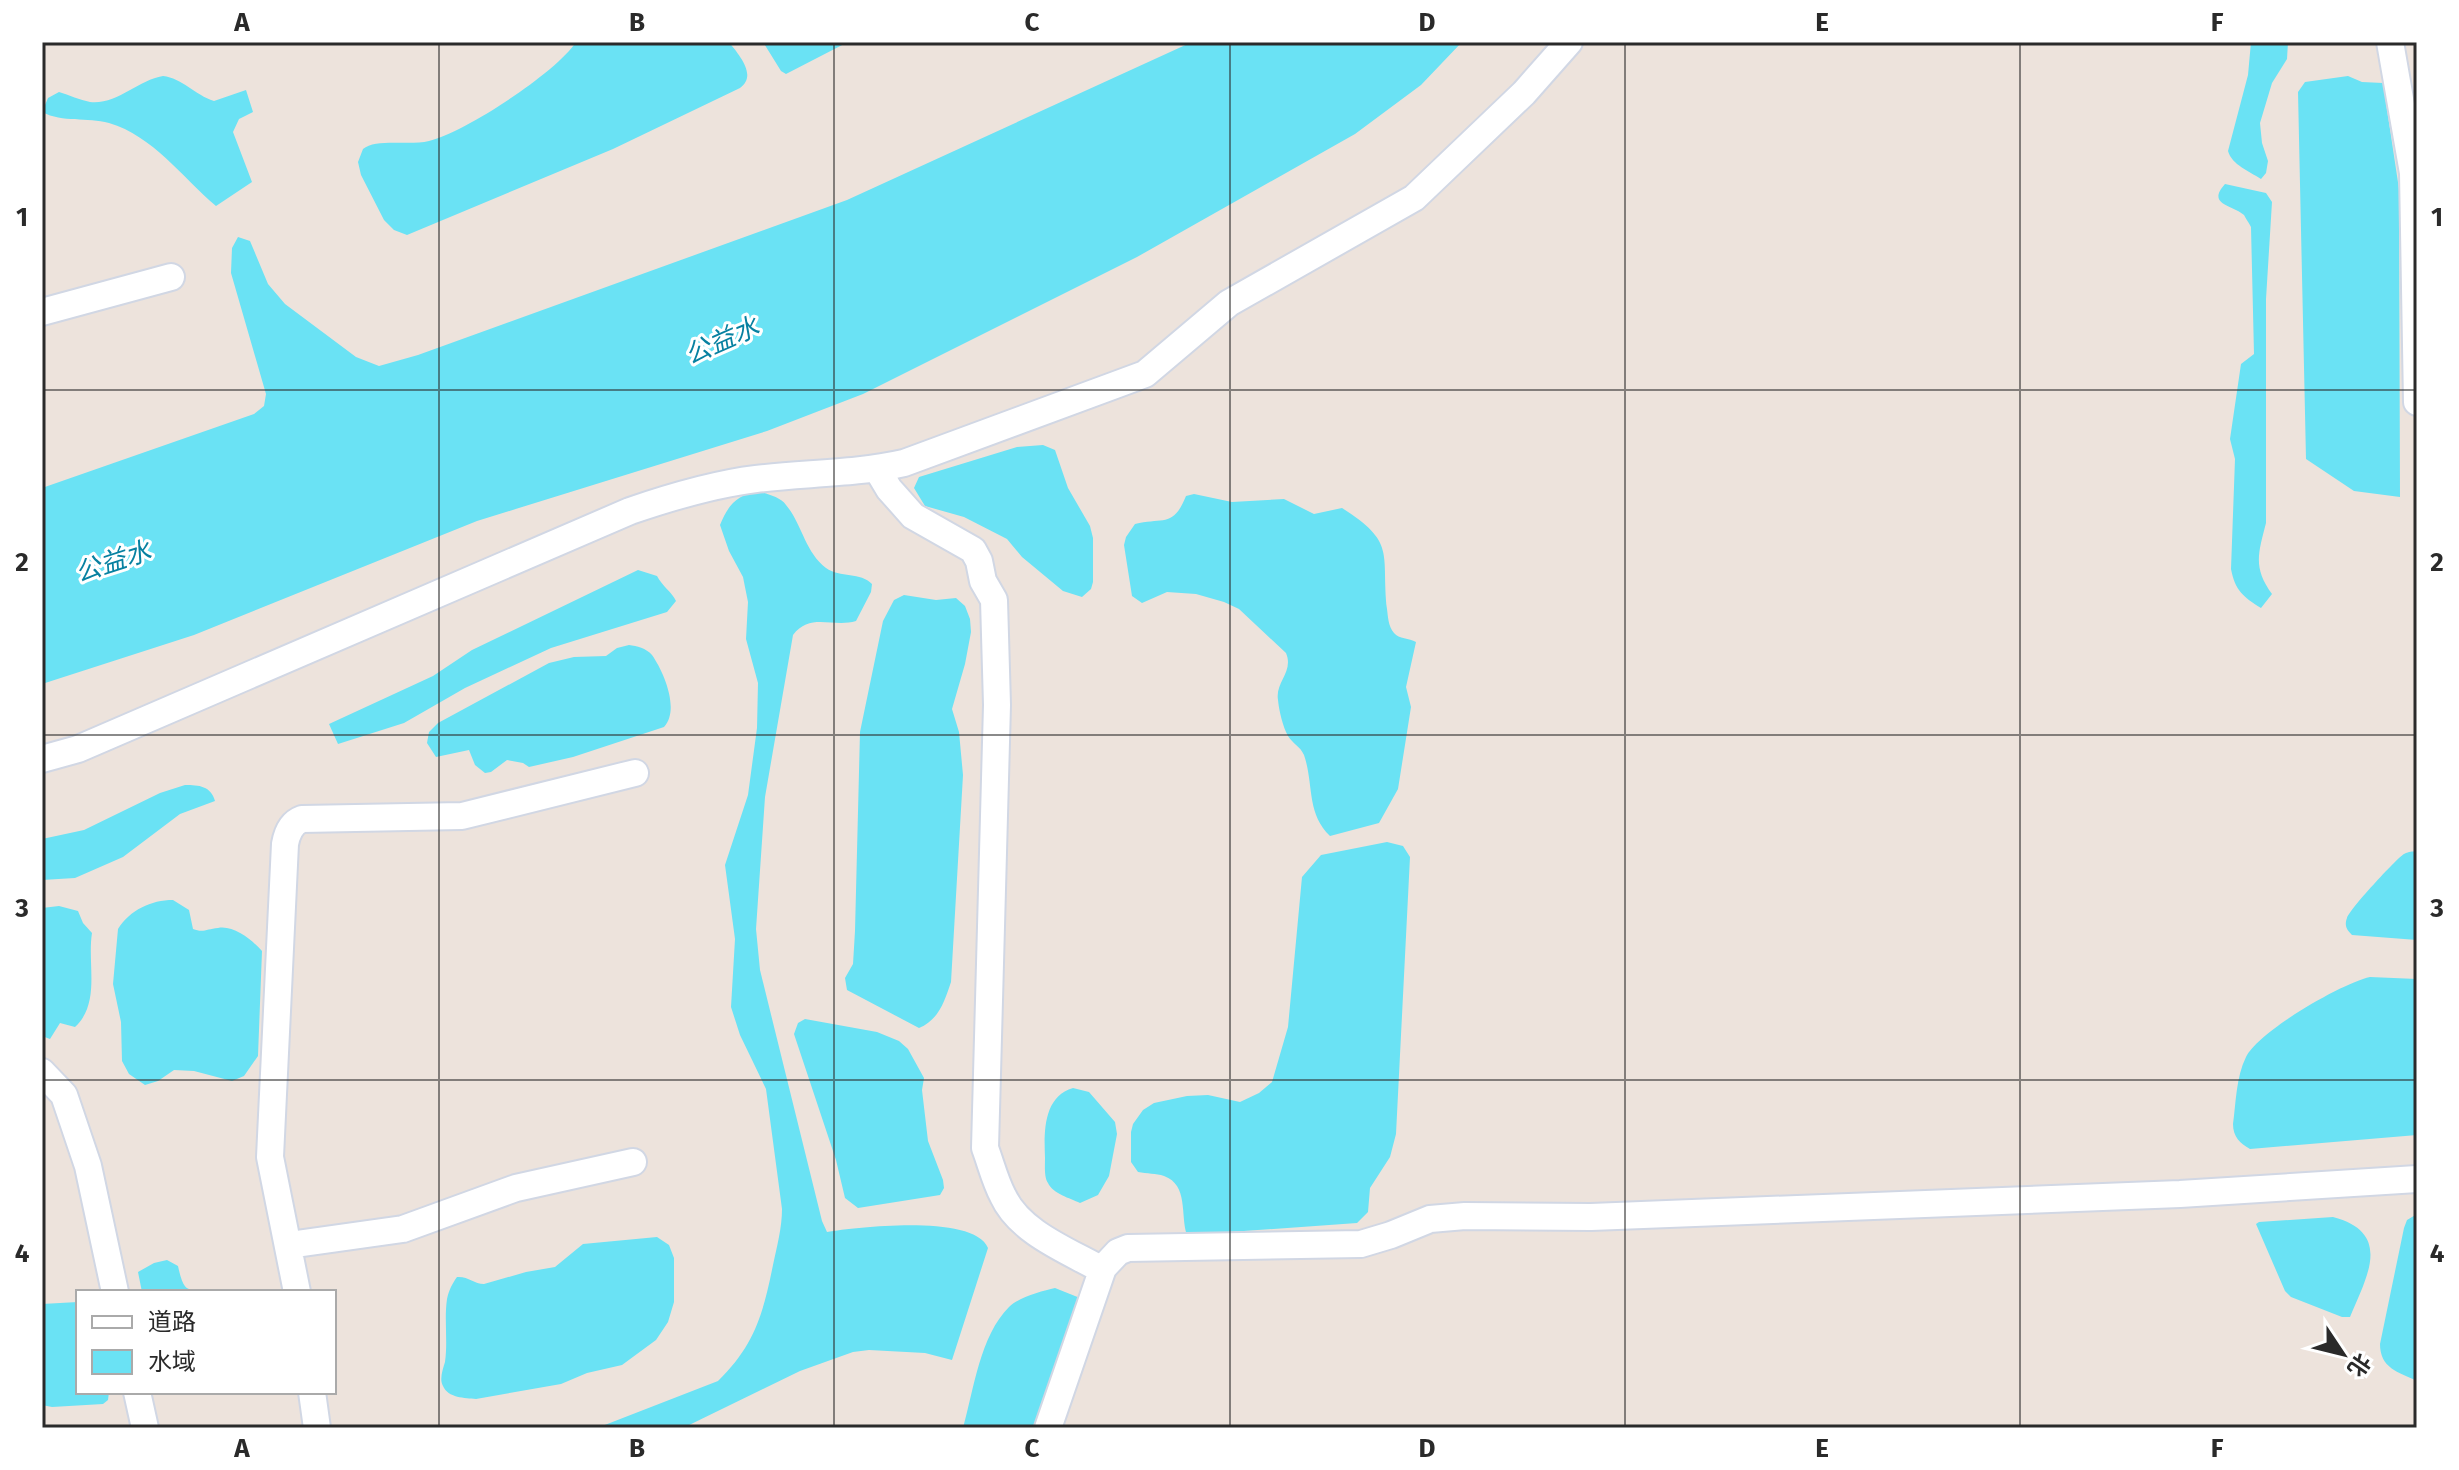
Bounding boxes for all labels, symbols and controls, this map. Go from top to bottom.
text: A [233,7,250,38]
text: B [629,7,645,38]
text: C [1025,7,1040,38]
text: D [1419,7,1436,38]
text: E [1815,7,1829,38]
text: F [2211,7,2224,38]
text: 1 [16,202,28,233]
text: 1 [2431,202,2443,233]
water label: 公益水 [680,311,765,371]
water label: 公益水 [71,535,156,589]
text: 2 [15,547,29,578]
text: 2 [2430,547,2444,578]
text: 3 [14,893,29,924]
text: 3 [2429,893,2444,924]
text: 4 [15,1238,30,1269]
text: 4 [2430,1238,2445,1269]
legend [76,1290,336,1394]
text: 道路 [148,1308,196,1336]
north arrow [2303,1314,2383,1394]
text: 水域 [148,1348,196,1376]
text: 北 [2342,1348,2376,1382]
text: A [233,1433,250,1464]
text: B [629,1433,645,1464]
text: C [1025,1433,1040,1464]
text: D [1419,1433,1436,1464]
text: E [1815,1433,1829,1464]
text: F [2211,1433,2224,1464]

